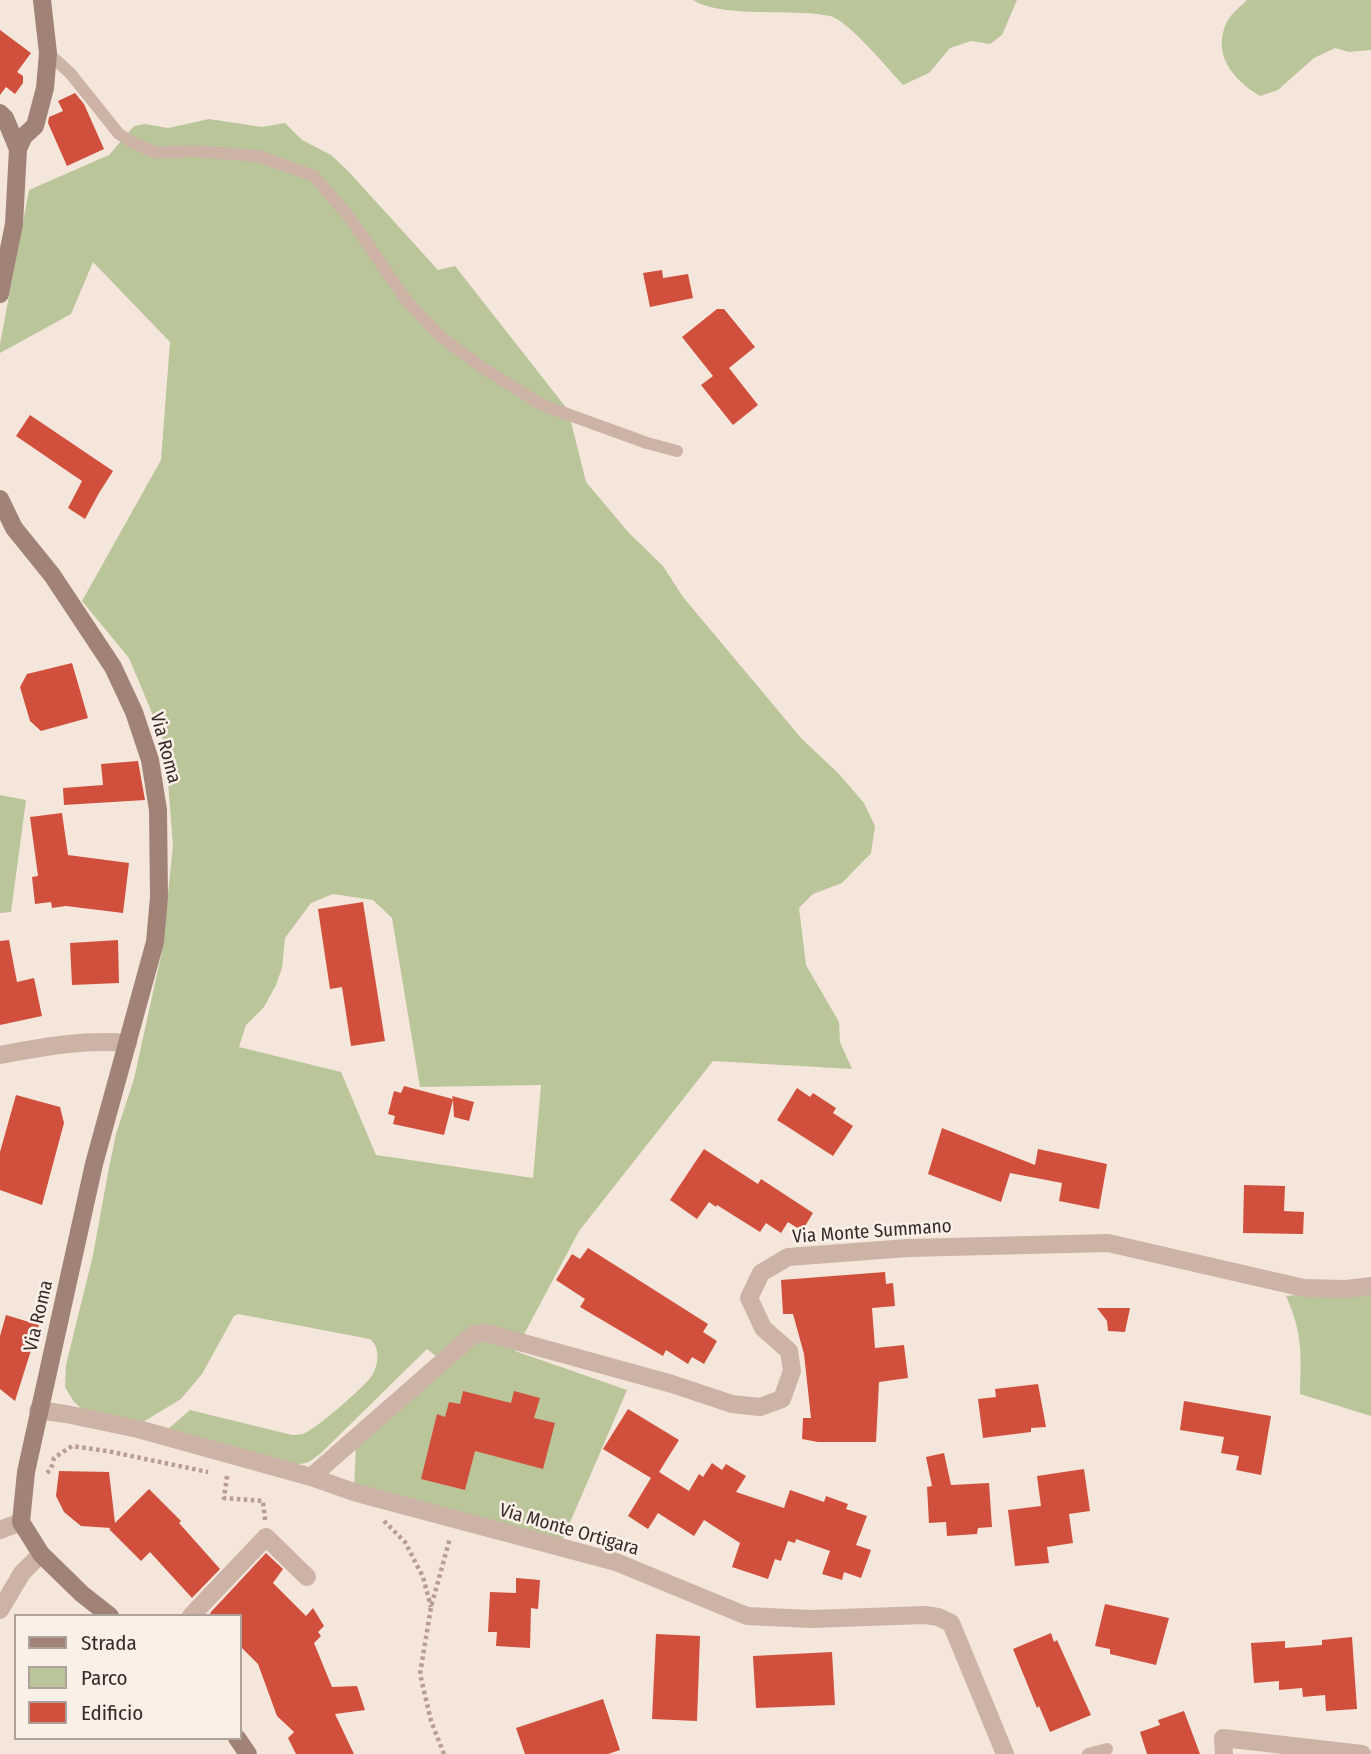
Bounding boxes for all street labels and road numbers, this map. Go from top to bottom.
street label: Via Roma [145,710,185,786]
street label: Via Monte Summano [792,1215,952,1249]
street label: Via Roma [20,1278,58,1354]
street label: Via Monte Ortigara [496,1499,642,1561]

